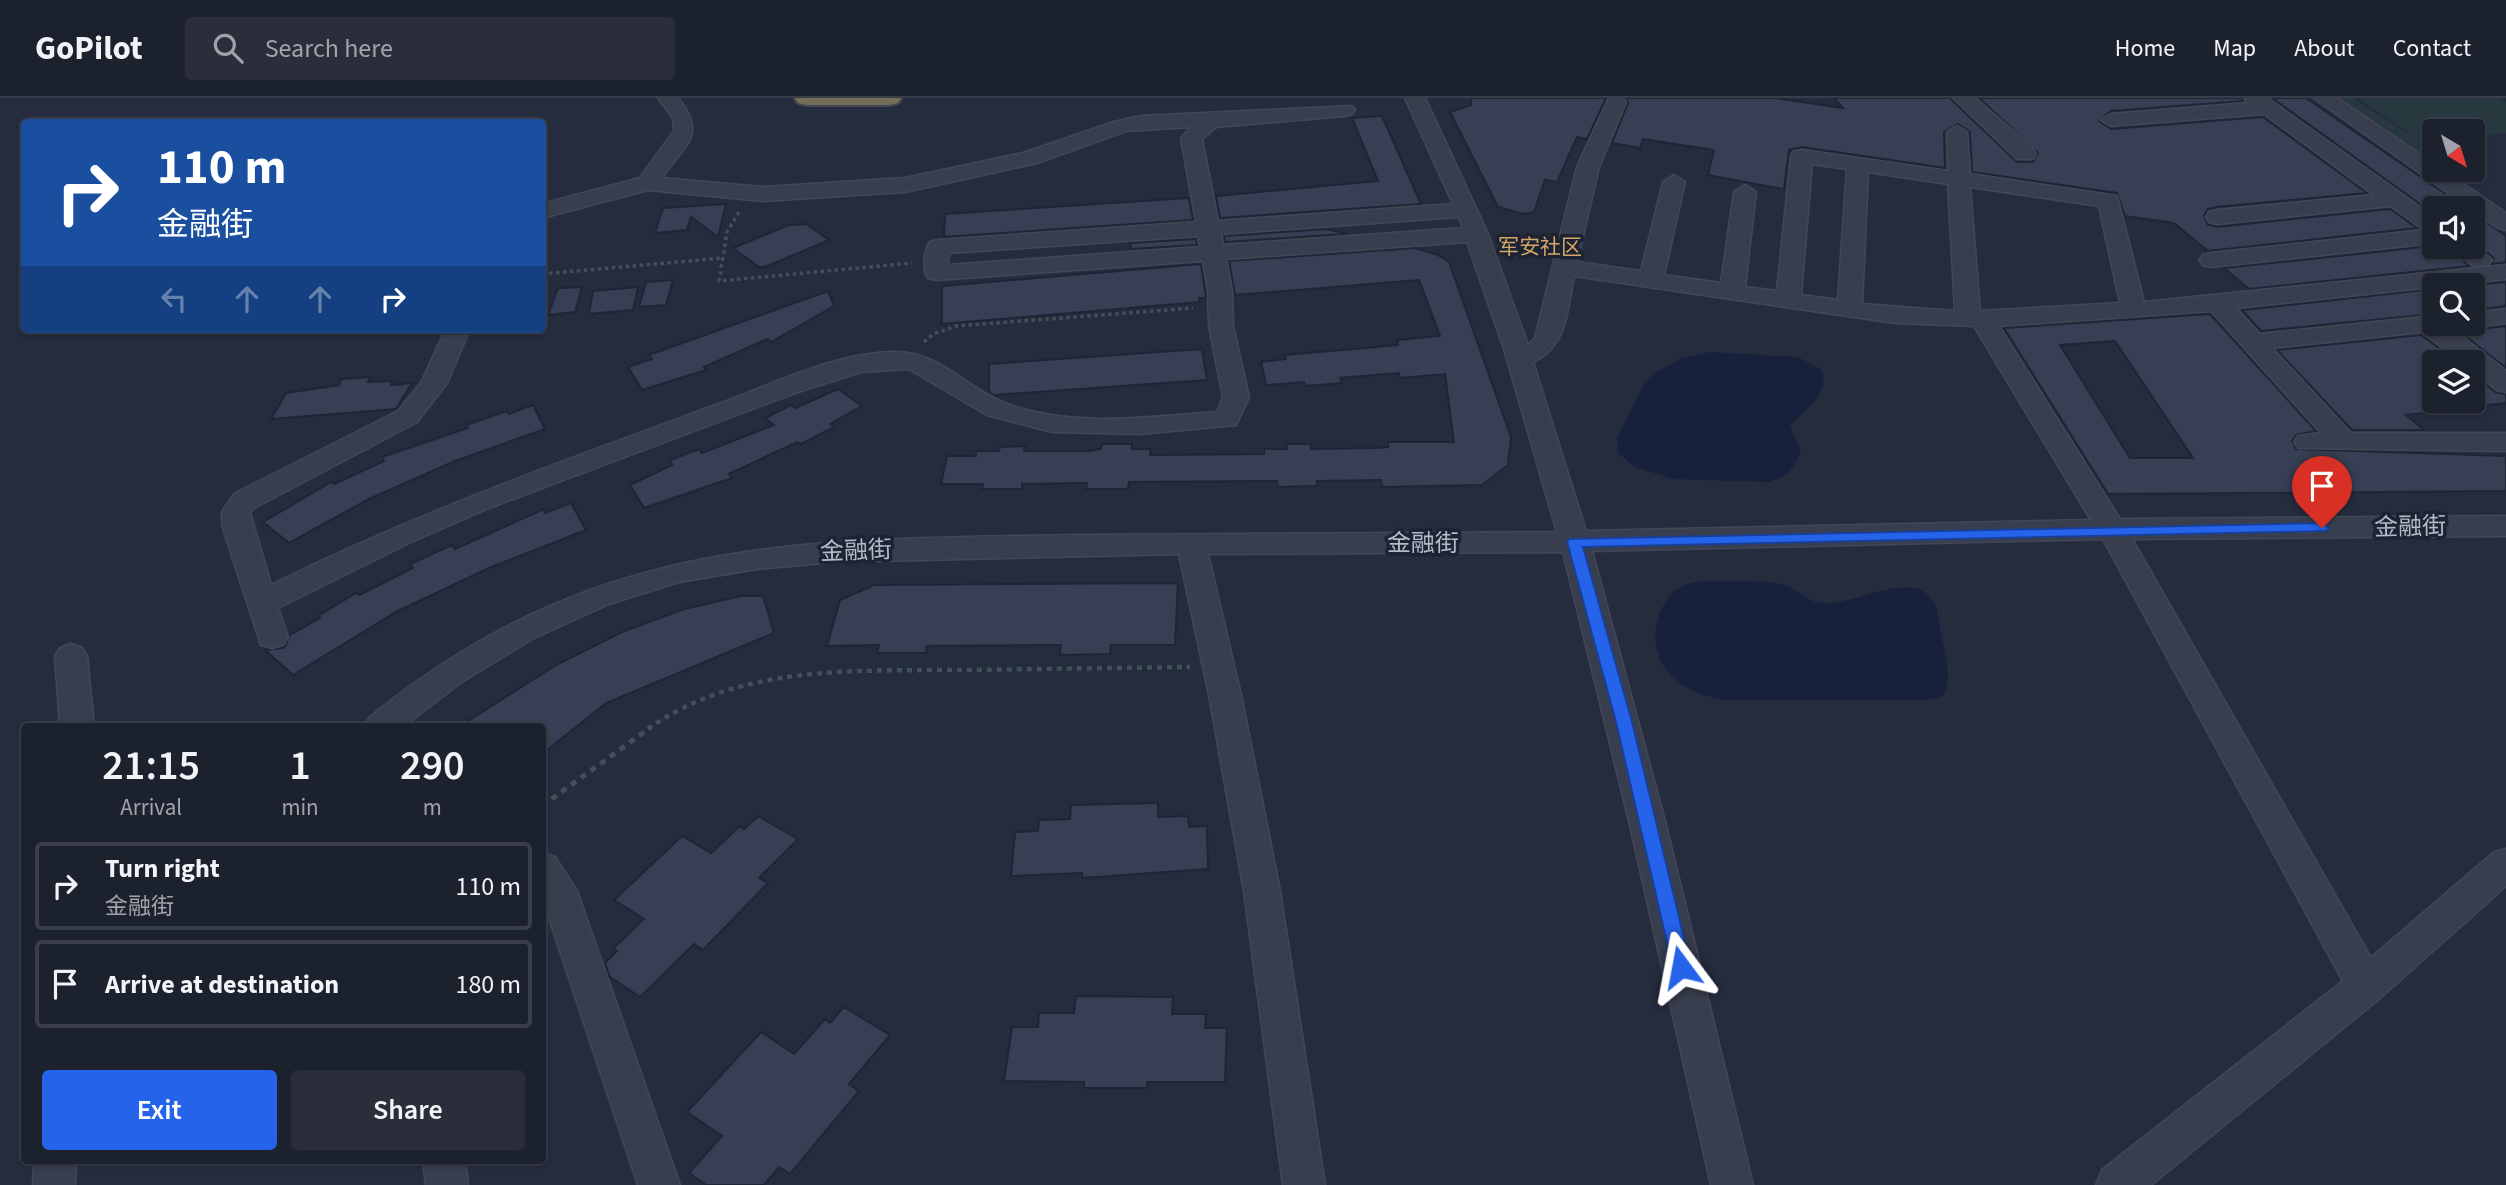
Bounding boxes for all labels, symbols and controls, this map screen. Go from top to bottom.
search box [185,17,675,80]
text: GoPilot [35,25,143,72]
icon: search [209,29,247,67]
text: Search here [265,30,393,67]
text: Home [2115,31,2175,66]
text: Map [2213,31,2256,66]
text: About [2294,31,2355,66]
text: Contact [2393,31,2471,66]
north arrow [2422,119,2485,182]
map controls [2422,119,2485,413]
text: 110 m [157,133,286,203]
icon: right [42,147,133,238]
button: sound [2422,196,2485,259]
text: 金融街 [157,202,253,248]
district label: 军安社区 [1498,232,1582,262]
button: search [2422,273,2485,336]
icon: left [155,280,193,318]
icon: ahead [228,280,266,318]
icon: ahead [301,280,339,318]
icon: right [374,280,412,318]
button: layers [2422,350,2485,413]
pin [2292,456,2352,528]
icon: arrive [2303,467,2341,505]
street label: 金融街 [2374,509,2446,545]
street label: 金融街 [1387,526,1459,561]
street label: 金融街 [819,532,893,570]
text: 21:15 [102,736,200,796]
text: 1 [289,736,311,796]
text: 290 [400,736,465,796]
text: Arrival [120,791,182,824]
text: min [281,791,319,824]
text: m [423,791,442,824]
text: Turn right [105,850,220,887]
icon: right [46,867,84,905]
text: 110 m [455,868,521,905]
text: 金融街 [105,890,174,923]
position arrow [1644,930,1718,1004]
icon: arrive [46,965,84,1003]
text: Arrive at destination [105,966,339,1003]
text: 180 m [455,966,521,1003]
button: Exit [42,1070,277,1150]
button: Share [291,1070,525,1150]

